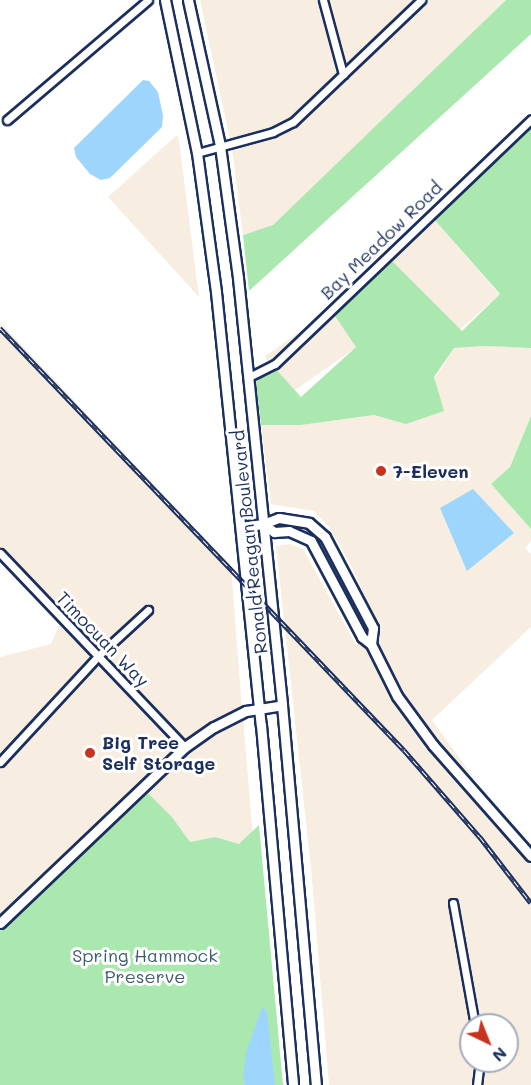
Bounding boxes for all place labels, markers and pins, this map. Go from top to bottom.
place label: 7-Eleven [393,460,469,482]
marker: 7-Eleven [374,464,388,478]
place label: Big Tree Self Storage [102,732,215,774]
marker: Big Tree Self Storage [83,746,97,760]

